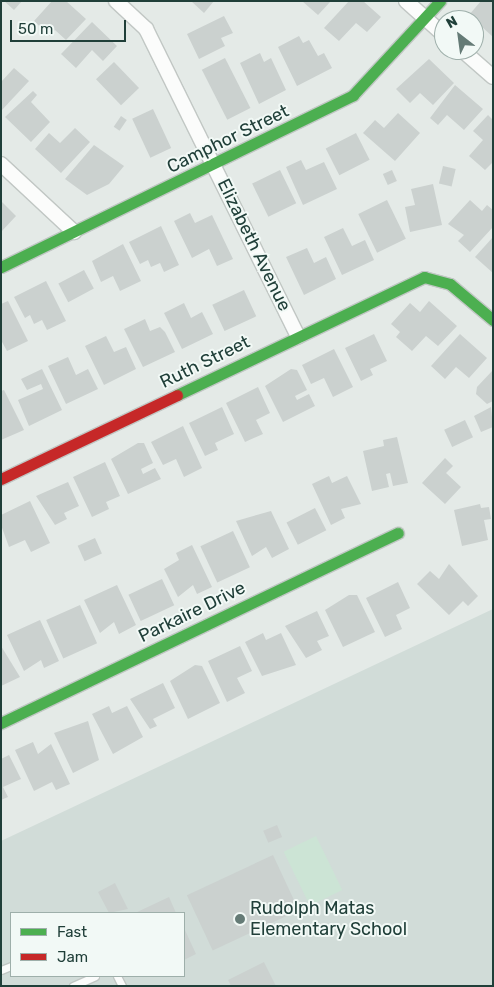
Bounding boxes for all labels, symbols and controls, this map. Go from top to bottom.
scale bar [12,10,129,42]
north arrow [434,10,484,60]
text: N [443,13,460,32]
text: 50 m [18,20,53,38]
street label: Camphor Street [163,100,293,178]
street label: Elizabeth Avenue [213,175,295,315]
street label: Ruth Street [157,331,253,393]
street label: Parkaire Drive [135,577,249,647]
place label: Rudolph Matas Elementary School [250,898,408,941]
legend [10,912,185,977]
marker: Rudolph Matas Elementary School [234,913,246,925]
text: Fast [57,923,87,941]
text: Jam [57,948,88,966]

